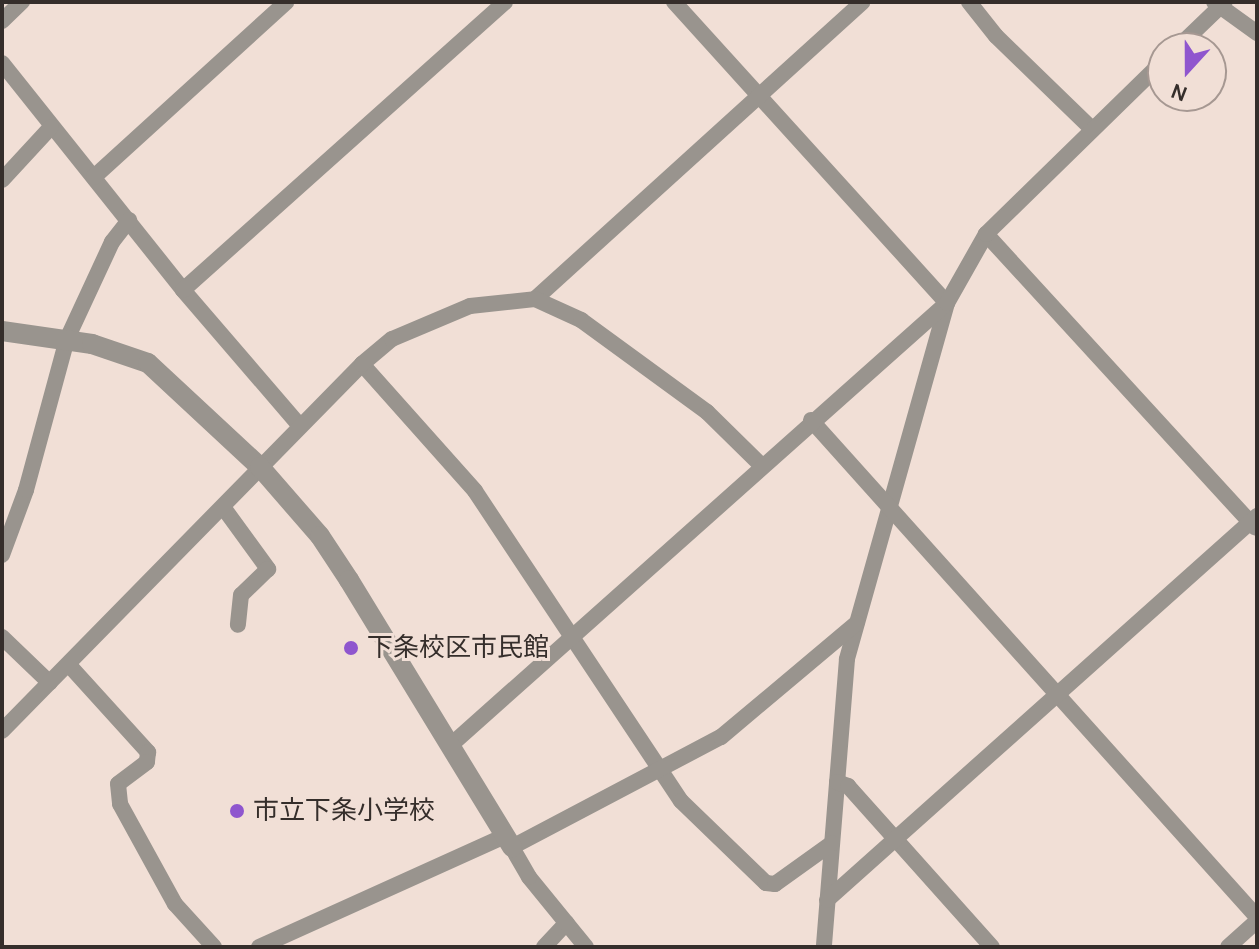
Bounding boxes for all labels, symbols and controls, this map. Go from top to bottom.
north arrow [1147,32,1227,112]
text: N [1167,78,1191,108]
place label: 下条校区市民館 [367,632,549,664]
marker: 下条校区市民館 [342,639,360,657]
place label: 市立下条小学校 [253,795,435,827]
marker: 市立下条小学校 [228,802,246,820]

